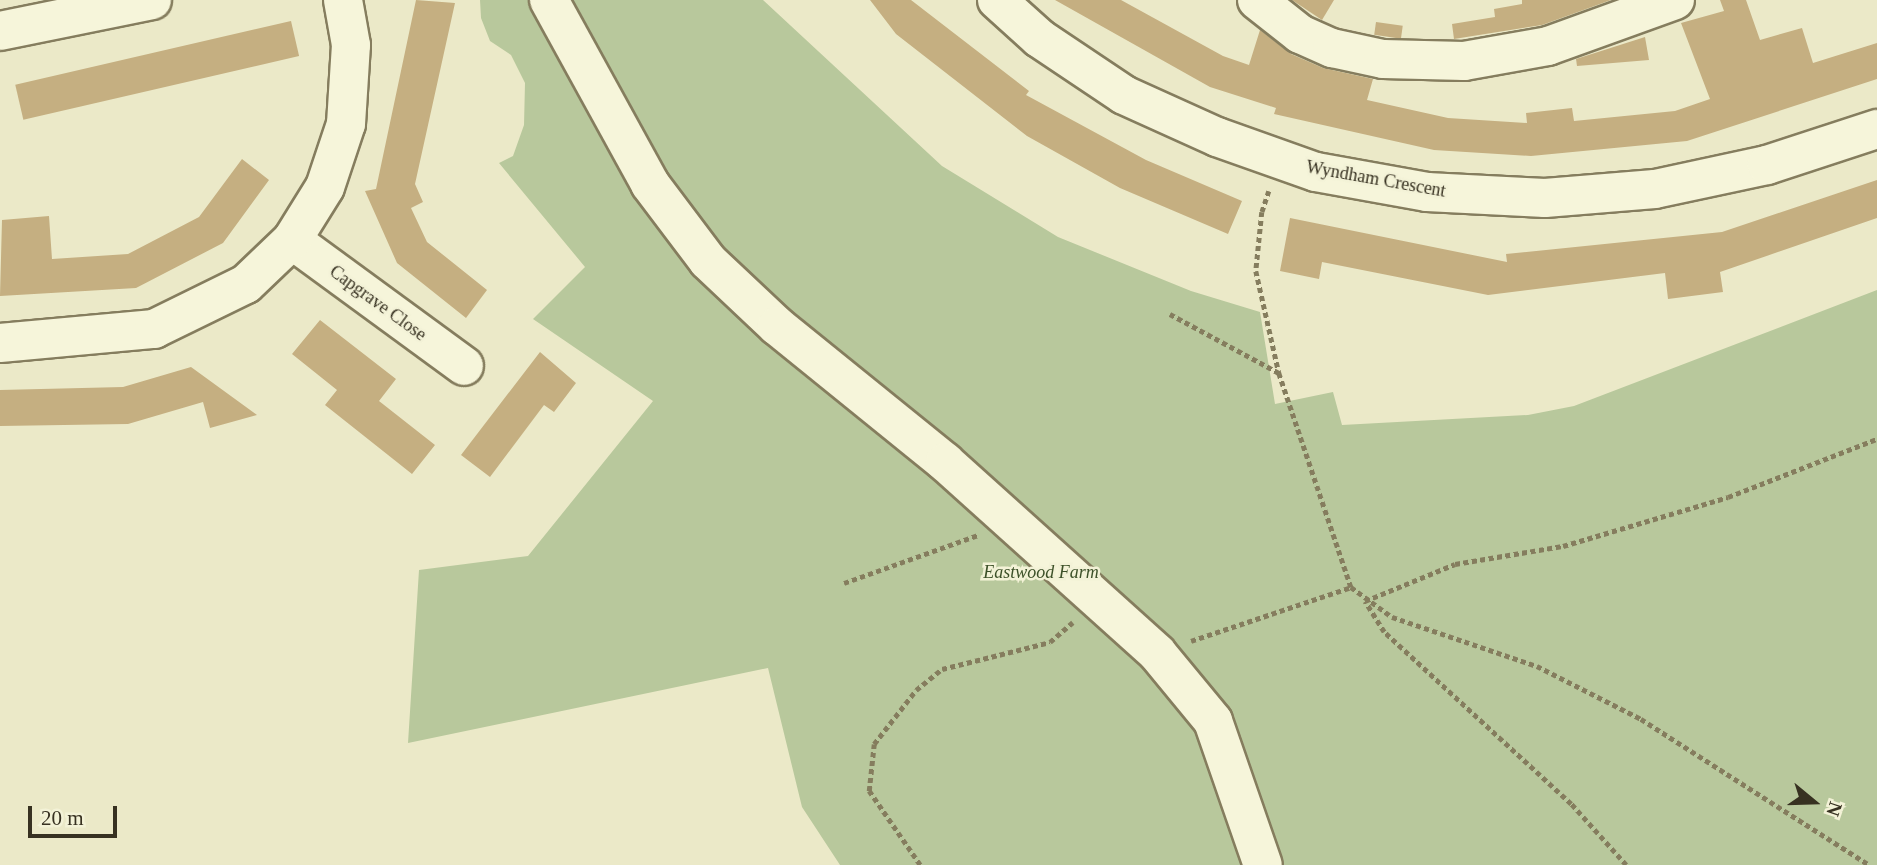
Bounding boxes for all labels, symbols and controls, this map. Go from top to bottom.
street label: Wyndham Crescent [1305,156,1447,202]
street label: Capgrave Close [325,261,431,345]
park label: Eastwood Farm [983,561,1099,583]
north arrow [1779,767,1849,837]
scale bar [32,792,121,836]
text: N [1822,799,1846,819]
text: 20 m [41,806,84,830]

